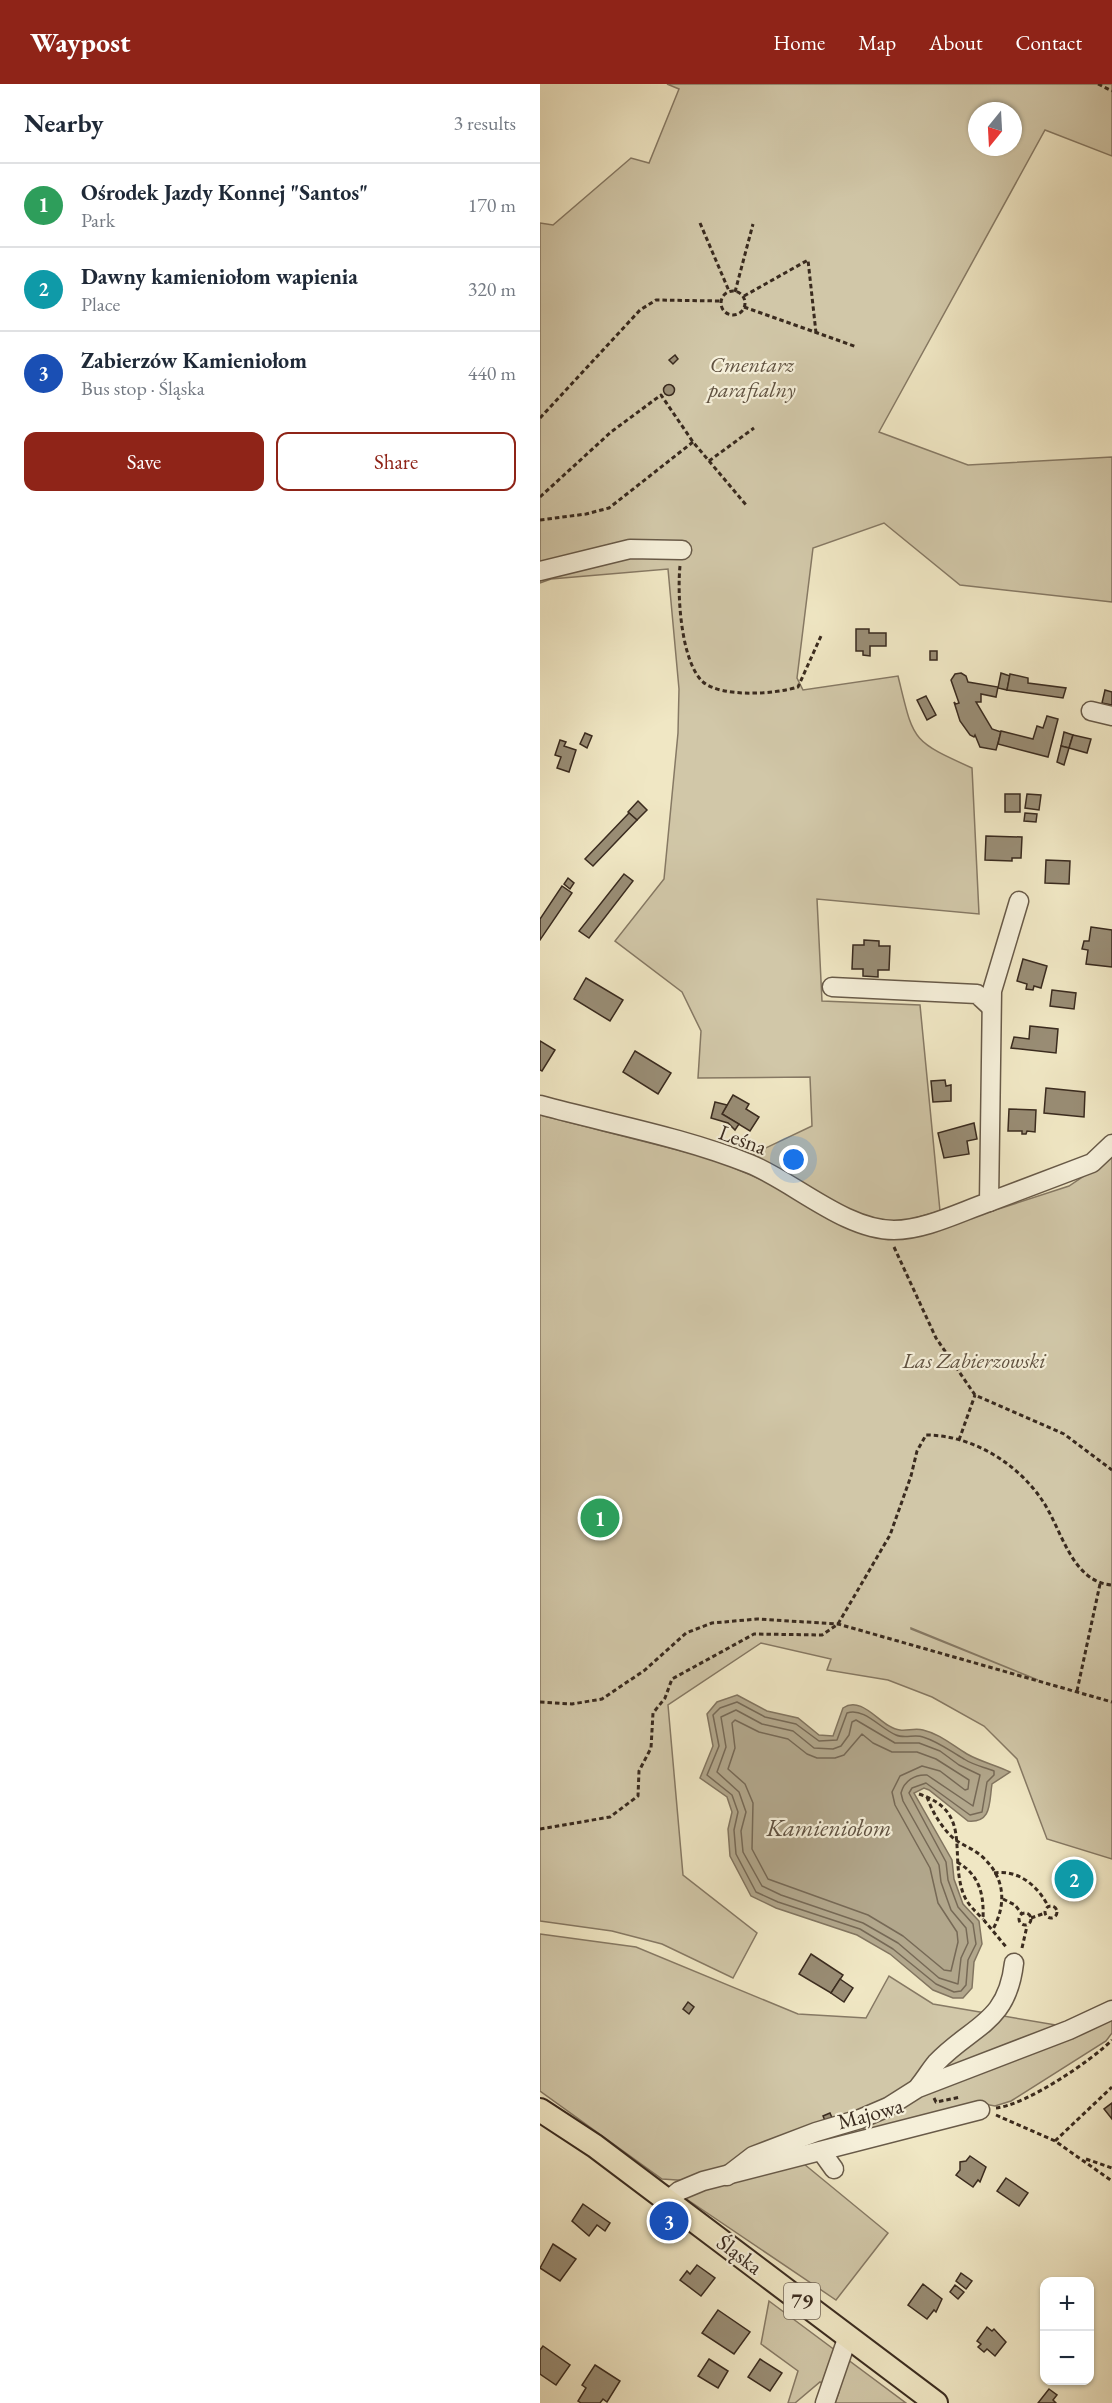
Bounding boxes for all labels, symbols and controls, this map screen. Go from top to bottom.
text: Waypost [30,24,131,60]
text: Home [773,29,825,56]
text: Map [858,29,896,56]
text: About [929,29,982,56]
text: Contact [1015,29,1082,56]
north arrow [968,102,1022,156]
text: Nearby [24,106,104,140]
text: 3 results [453,110,516,136]
text: Ośrodek Jazdy Konnej "Santos" [81,178,368,207]
text: 1 [38,192,49,218]
text: 170 m [468,192,516,218]
text: Park [81,207,115,233]
text: Dawny kamieniołom wapienia [81,262,358,291]
text: 2 [38,276,49,302]
text: 320 m [468,276,516,302]
text: Place [81,291,120,317]
text: Zabierzów Kamieniołom [81,346,307,375]
park label: Cmentarz parafialny [705,350,796,404]
text: 3 [38,360,49,386]
text: 440 m [468,360,516,386]
text: Bus stop · Śląska [81,375,205,401]
button: Save [24,432,264,491]
button: Share [276,432,516,491]
street label: Leśna [715,1117,771,1162]
your location [779,1145,808,1174]
park label: Las Zabierzowski [901,1346,1047,1375]
pin: 1 [580,1496,620,1540]
water label: Kamieniołom [765,1812,892,1843]
pin: 2 [1054,1856,1094,1902]
street label: Majowa [834,2091,906,2136]
pin: 3 [650,2198,688,2244]
street label: Śląska [711,2228,769,2281]
map controls [1040,2277,1094,2385]
button: + [1040,2277,1094,2331]
road number: 79 [784,2283,820,2319]
button: − [1040,2331,1094,2385]

